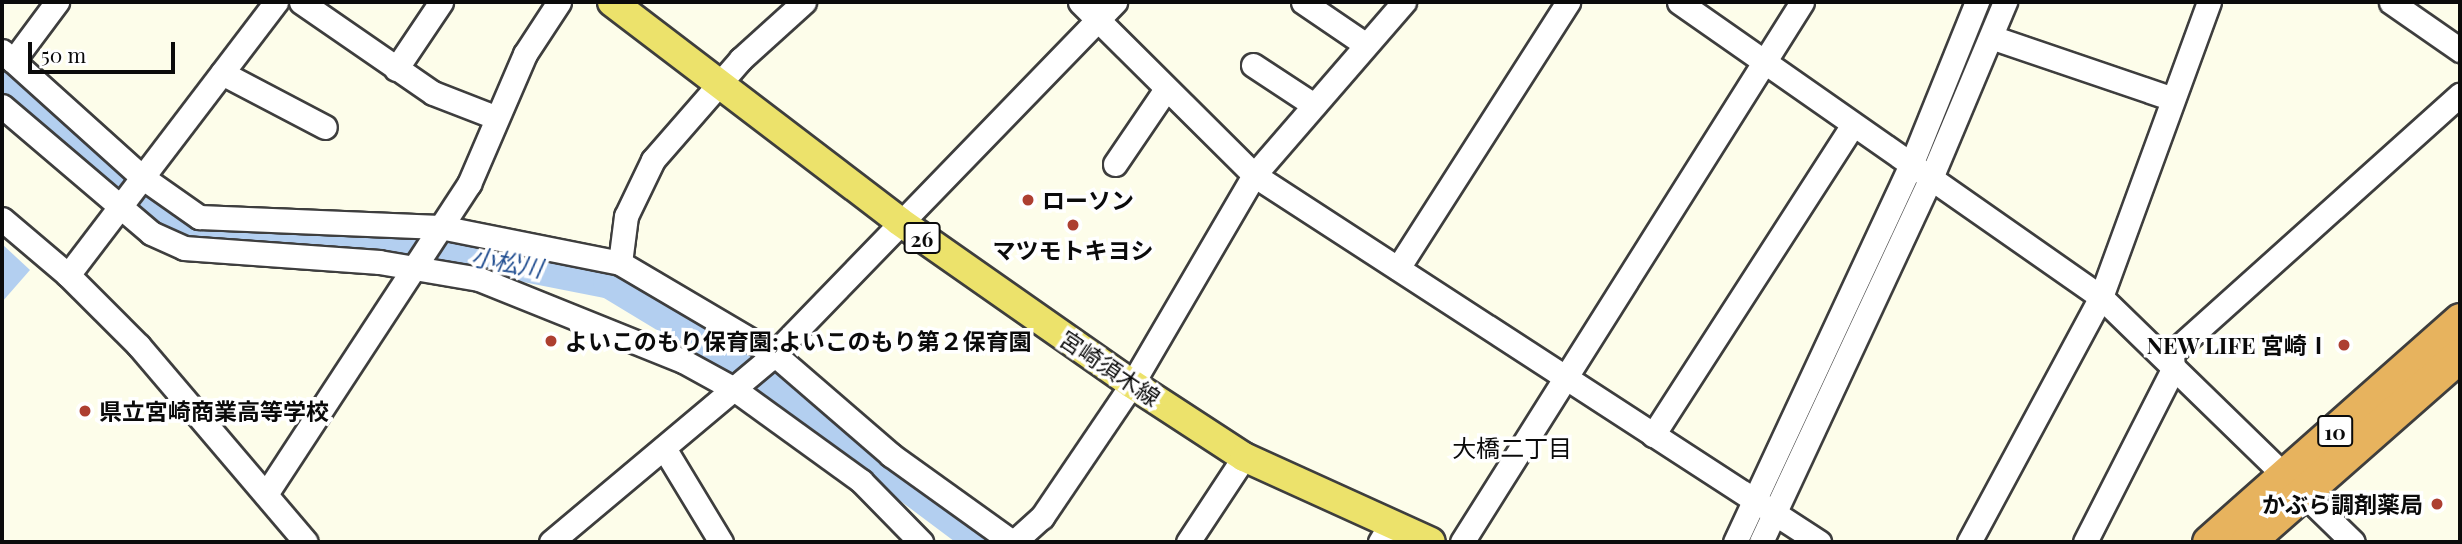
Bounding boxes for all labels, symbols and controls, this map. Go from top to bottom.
scale bar [32,28,178,72]
text: 50 m [41,40,86,68]
place label: ローソン [1042,186,1134,214]
marker: ローソン [1020,192,1036,208]
marker: マツモトキヨシ [1065,217,1081,233]
road number: 26 [903,220,941,256]
place label: マツモトキヨシ [993,236,1153,264]
water label: 小松川 [469,242,545,282]
street label: 宮崎須木線 [1055,324,1165,412]
place label: よいこのもり保育園;よいこのもり第２保育園 [565,327,1032,355]
place label: NEW LIFE 宮崎Ⅰ [2146,331,2330,359]
marker: よいこのもり保育園;よいこのもり第２保育園 [543,333,559,349]
marker: NEW LIFE 宮崎Ⅰ [2336,337,2352,353]
place label: 県立宮崎商業高等学校 [99,397,329,425]
marker: 県立宮崎商業高等学校 [77,403,93,419]
road number: 10 [2316,414,2354,448]
district label: 大橋二丁目 [1452,434,1572,462]
place label: かぶら調剤薬局 [2262,490,2423,518]
marker: かぶら調剤薬局 [2429,496,2445,512]

